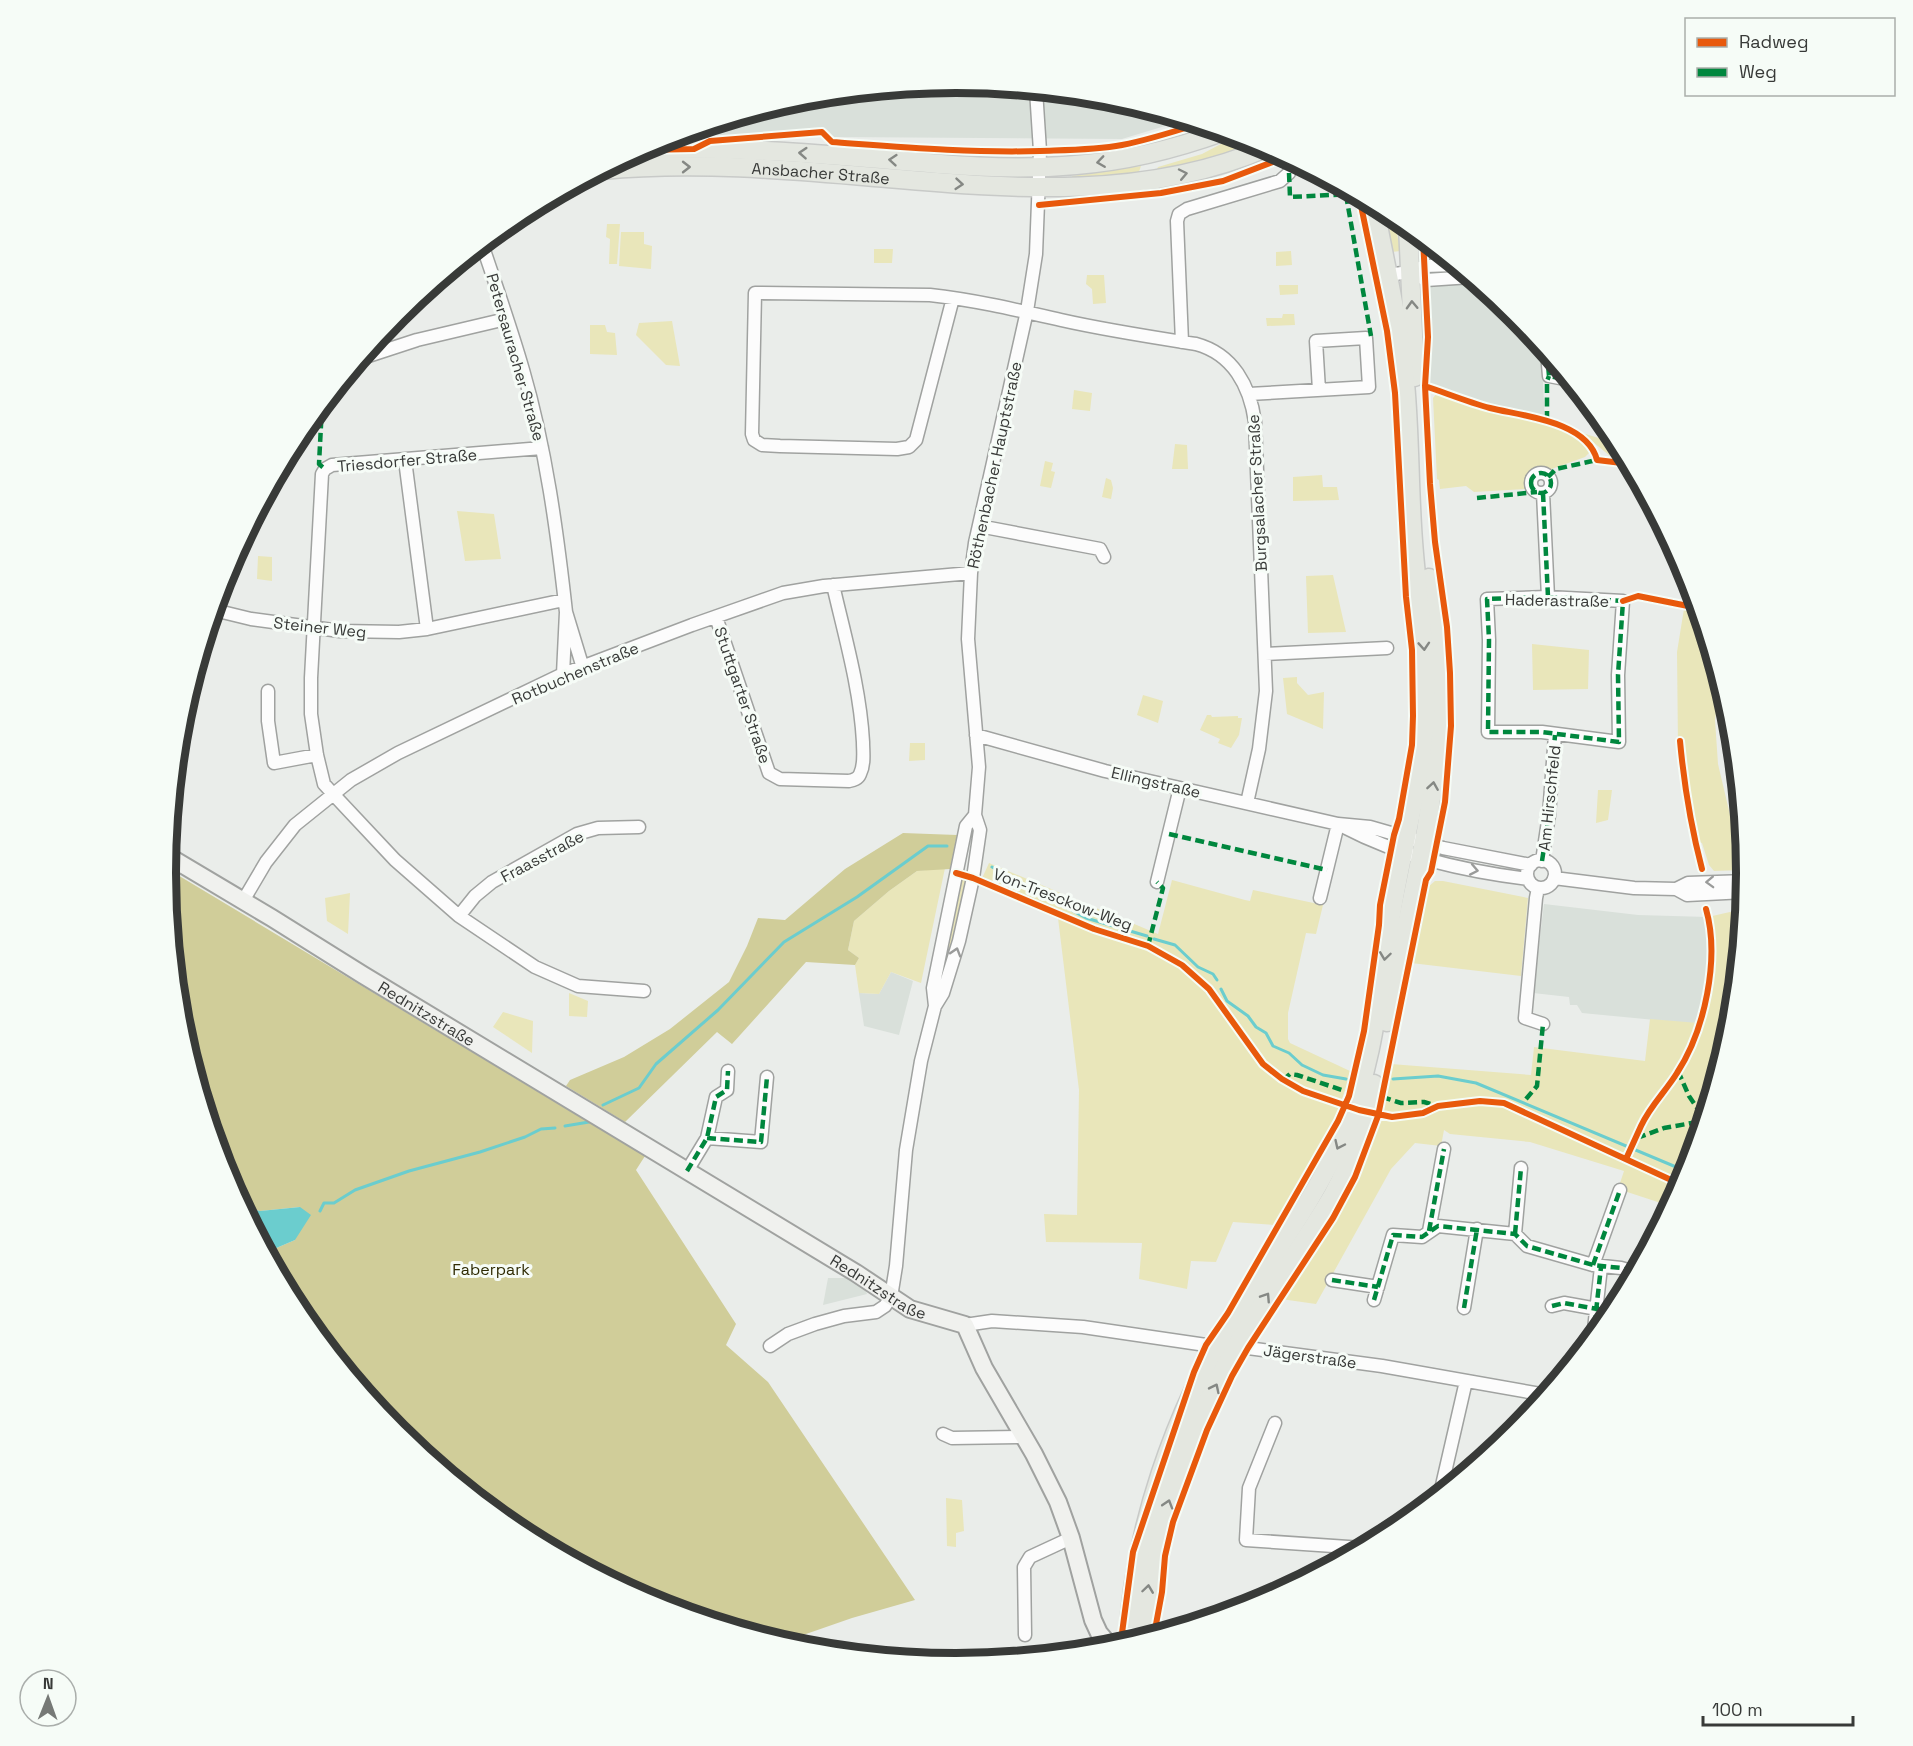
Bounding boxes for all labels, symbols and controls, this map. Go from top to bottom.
legend [1685,18,1895,96]
text: Radweg [1739,30,1809,53]
text: Weg [1739,60,1777,83]
one-way arrow [799,147,808,160]
one-way arrow [889,154,898,167]
one-way arrow [1097,156,1106,168]
street label: Ansbacher Straße [751,158,891,189]
one-way arrow [681,161,690,173]
one-way arrow [1178,168,1188,181]
one-way arrow [955,177,964,190]
street label: Petersauracher Straße [482,271,550,443]
one-way arrow [1405,300,1418,309]
street label: Röthenbacher Hauptstraße [962,360,1027,571]
street label: Burgsalacher Straße [1243,414,1272,572]
street label: Triesdorfer Straße [336,444,478,477]
street label: Haderastraße [1505,589,1609,612]
street label: Steiner Weg [273,612,367,643]
street label: Stuttgarter Straße [709,624,776,766]
street label: Rotbuchenstraße [509,637,642,710]
one-way arrow [1418,642,1431,651]
street label: Am Hirschfeld [1534,744,1565,852]
street label: Ellingstraße [1109,762,1203,803]
one-way arrow [1427,781,1439,790]
street label: Fraasstraße [497,826,587,887]
street label: Von-Tresckow-Weg [990,863,1135,936]
one-way arrow [1469,863,1479,876]
one-way arrow [1706,876,1715,889]
one-way arrow [949,947,961,958]
one-way arrow [1379,952,1392,961]
street label: Rednitzstraße [374,977,479,1051]
one-way arrow [1334,1138,1346,1149]
street label: Rednitzstraße [826,1250,928,1324]
park label: Faberpark [452,1259,530,1280]
one-way arrow [1259,1292,1270,1303]
street label: Jägerstraße [1262,1340,1358,1373]
one-way arrow [1207,1383,1219,1394]
one-way arrow [1161,1499,1173,1510]
one-way arrow [1142,1584,1154,1593]
north arrow [18,1668,78,1728]
text: N [43,1673,54,1694]
scale bar [1703,1689,1853,1727]
text: 100 m [1712,1698,1763,1721]

